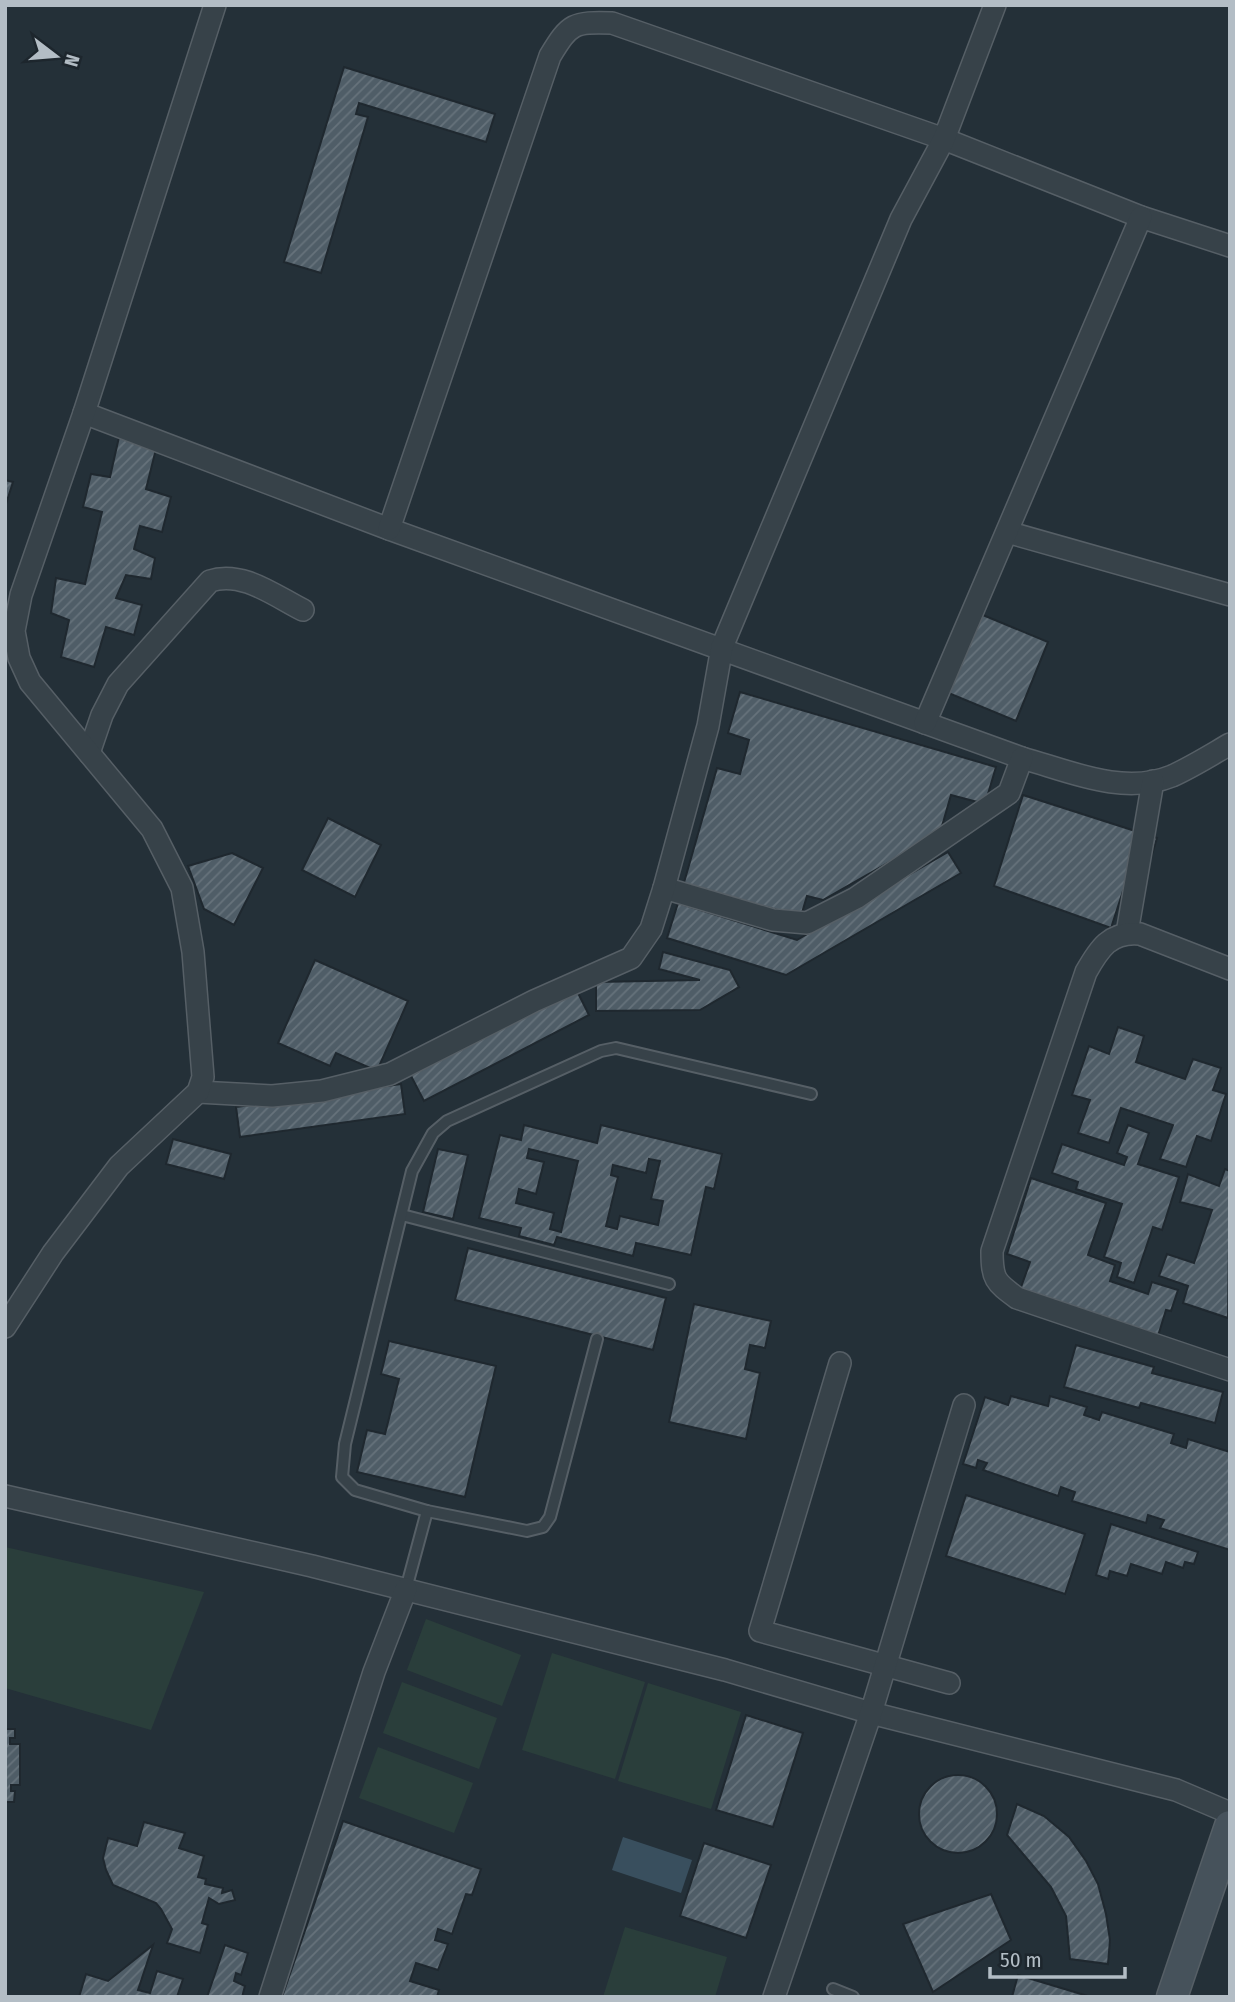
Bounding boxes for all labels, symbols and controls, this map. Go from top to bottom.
north arrow [21,21,91,91]
text: N [59,52,84,69]
scale bar [990,1936,1125,1980]
text: 50 m [1000,1947,1042,1973]

